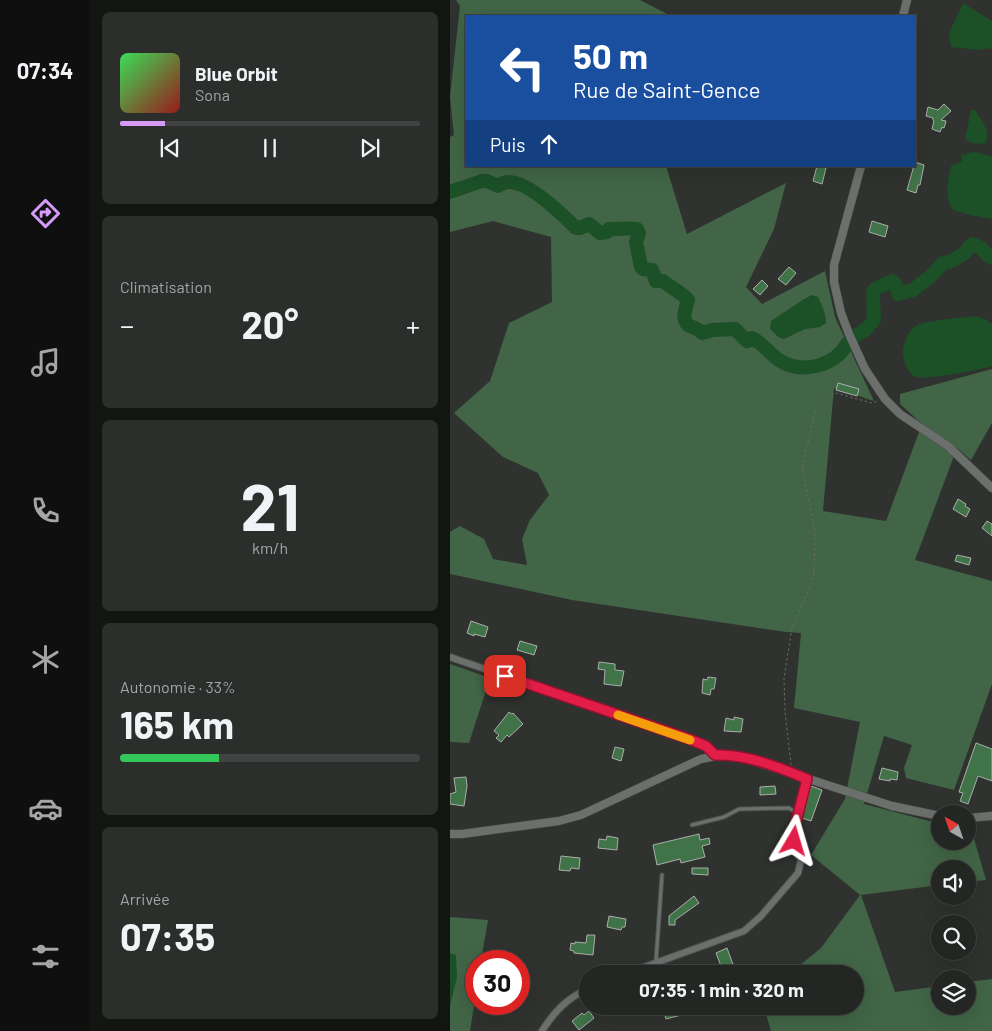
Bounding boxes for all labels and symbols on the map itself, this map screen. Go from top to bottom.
pin [484,655,526,697]
north arrow [931,805,976,850]
position arrow [767,814,819,866]
speed limit sign: 30 [465,950,530,1015]

